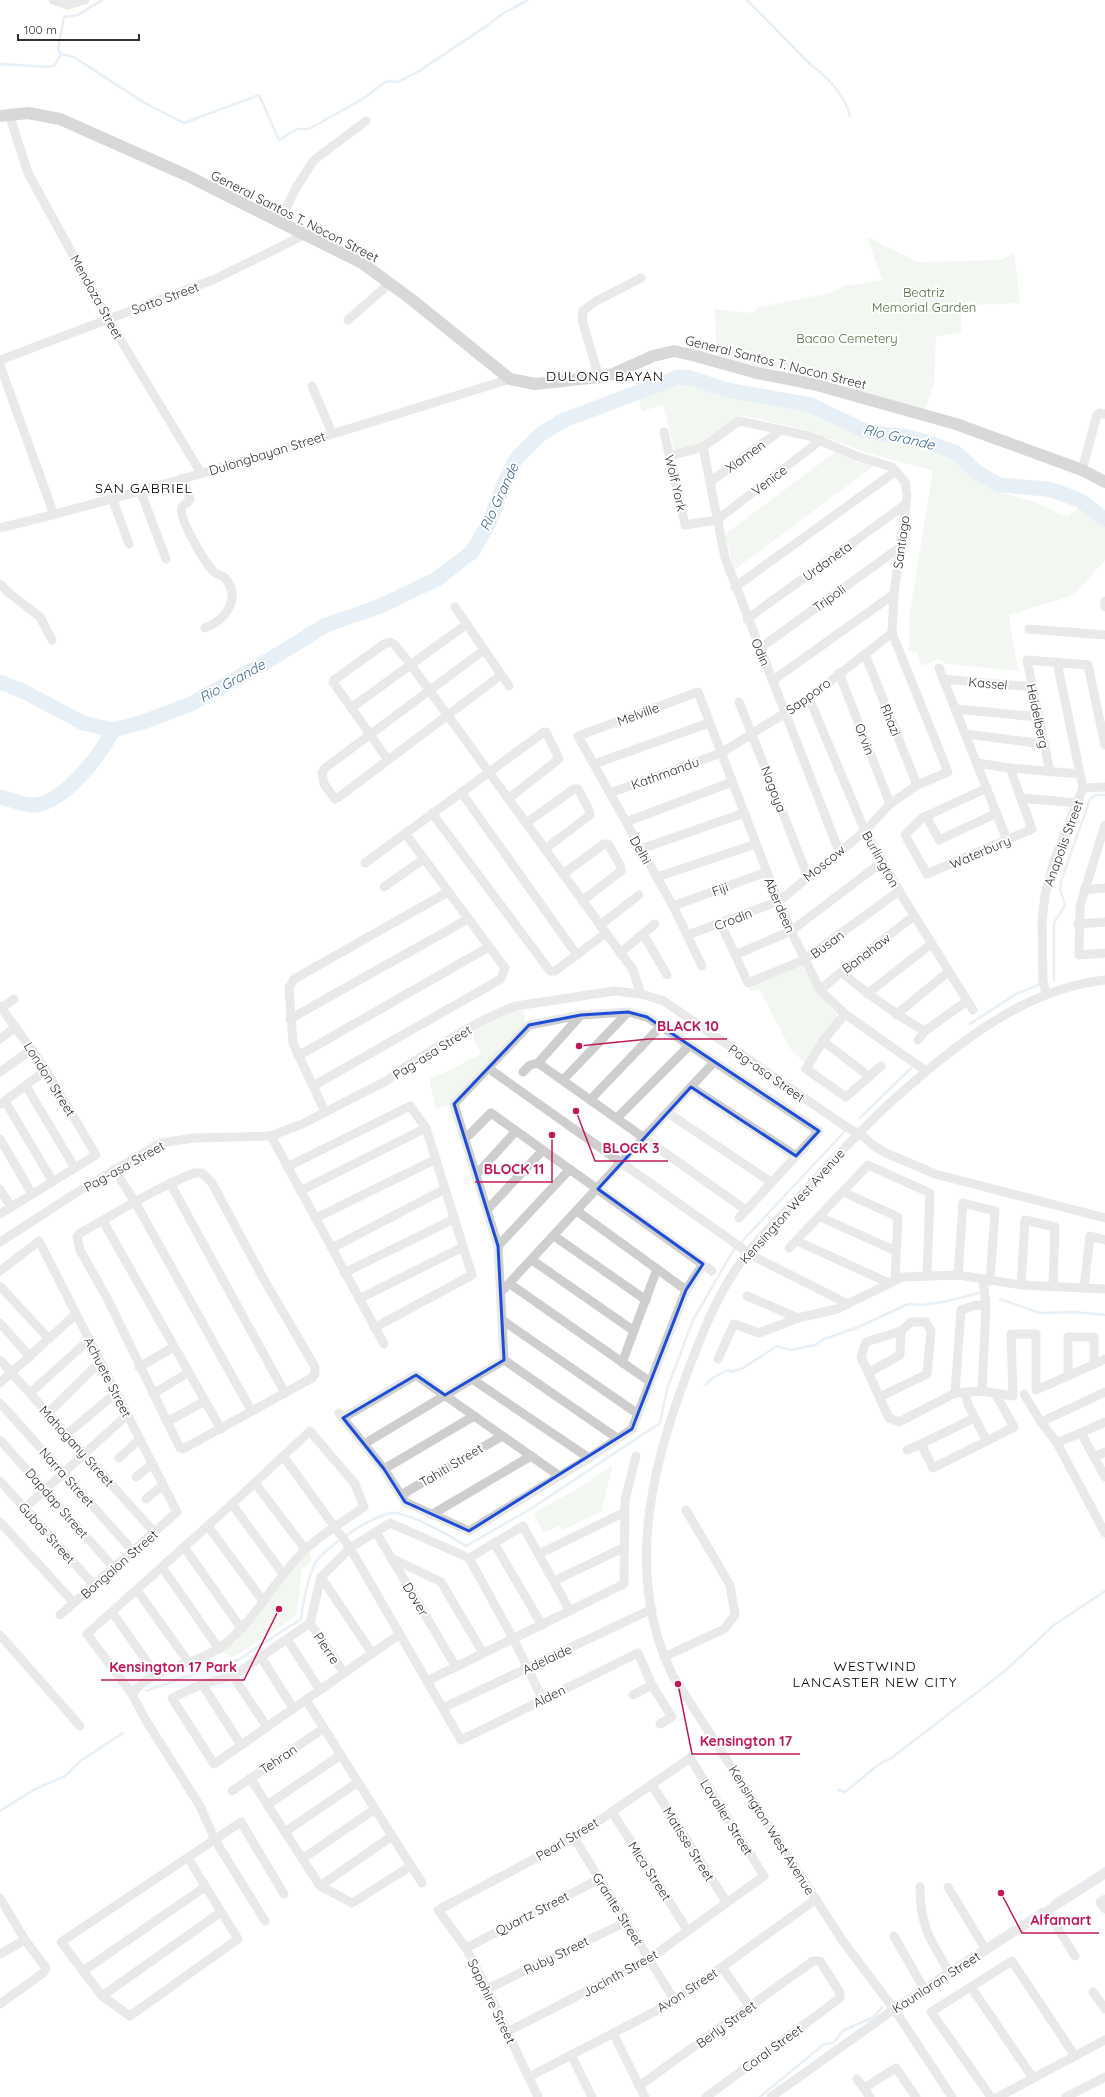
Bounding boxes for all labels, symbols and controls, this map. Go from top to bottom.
scale bar [18,16,139,42]
text: 100 m [24,22,57,37]
street label: General Santos T. Nocon Street [209,167,381,265]
street label: Mendoza Street [67,252,127,342]
street label: Sotto Street [129,278,201,318]
park label: Beatriz Memorial Garden [872,284,976,315]
park label: Bacao Cemetery [796,330,898,346]
street label: General Santos T. Nocon Street [684,332,868,392]
district label: DULONG BAYAN [546,367,664,385]
water label: Rio Grande [862,420,937,454]
street label: Dulongbayan Street [207,428,327,478]
street label: Xiamen [722,436,768,476]
street label: Wolf York [662,453,690,513]
water label: Rio Grande [476,459,523,534]
street label: Venice [748,462,790,498]
district label: SAN GABRIEL [95,479,193,497]
street label: Santiago [889,514,913,570]
street label: Urdaneta [799,538,855,584]
street label: Tripoli [810,581,848,615]
street label: Odin [748,636,774,668]
water label: Rio Grande [196,655,269,706]
street label: Kassel [968,673,1008,693]
street label: Sapporo [783,674,834,718]
street label: Heidelberg [1023,682,1053,750]
street label: Melville [615,699,661,729]
street label: Rhazi [877,702,905,738]
street label: Orvin [852,721,878,757]
street label: Kathmandu [629,753,701,793]
street label: Nagoya [758,764,790,814]
street label: Anapolis Street [1040,798,1086,888]
street label: Burlington [859,828,903,890]
street label: Waterbury [947,832,1013,872]
street label: Delhi [627,833,655,867]
street label: Moscow [800,841,848,885]
street label: Aberdeen [761,875,799,935]
street label: Fiji [710,879,730,899]
street label: Crodin [712,905,754,933]
street label: Busan [807,927,847,961]
street label: Banahaw [839,929,894,976]
callout: BLACK 10 [649,1013,727,1039]
text: BLACK 10 [657,1017,719,1035]
street label: Pag-asa Street [390,1021,474,1083]
street label: London Street [21,1039,79,1119]
street label: Pag-asa Street [726,1041,808,1105]
callout: BLOCK 3 [595,1135,668,1161]
street label: Pag-asa Street [81,1137,167,1195]
text: BLOCK 3 [603,1139,659,1157]
street label: Kensington West Avenue [736,1145,848,1267]
callout: BLOCK 11 [475,1156,552,1182]
text: BLOCK 11 [484,1160,544,1178]
street label: Achuete Street [81,1334,135,1420]
street label: Mahogany Street [36,1402,118,1490]
street label: Tahiti Street [417,1440,485,1490]
street label: Narra Street [36,1444,98,1510]
street label: Dapdap Street [22,1465,92,1541]
street label: Gubas Street [15,1499,79,1567]
street label: Bongalon Street [77,1526,161,1602]
street label: Dover [400,1579,432,1619]
street label: Pierre [311,1629,343,1667]
street label: Adelaide [520,1641,574,1677]
callout: Kensington 17 Park [101,1654,244,1680]
district label: WESTWIND LANCASTER NEW CITY [793,1657,957,1691]
text: Kensington 17 Park [109,1658,237,1676]
street label: Alden [530,1681,568,1711]
callout: Kensington 17 [692,1728,800,1754]
text: Kensington 17 [700,1732,793,1750]
street label: Tehran [256,1741,300,1777]
street label: Kensington West Avenue [726,1762,818,1898]
street label: Lavalier Street [697,1776,757,1858]
street label: Matisse Street [660,1804,718,1884]
street label: Pearl Street [533,1814,601,1864]
street label: Mica Street [625,1838,675,1904]
street label: Granite Street [589,1870,647,1948]
street label: Quartz Street [493,1888,571,1938]
callout: Alfamart [1022,1907,1099,1933]
text: Alfamart [1030,1911,1092,1929]
street label: Ruby Street [521,1932,591,1978]
street label: Jacinth Street [580,1946,660,2000]
street label: Kaunlaran Street [889,1948,983,2016]
street label: Sapphire Street [465,1956,519,2046]
street label: Avon Street [654,1964,720,2016]
street label: Berly Street [693,1997,759,2051]
street label: Coral Street [739,2021,805,2075]

